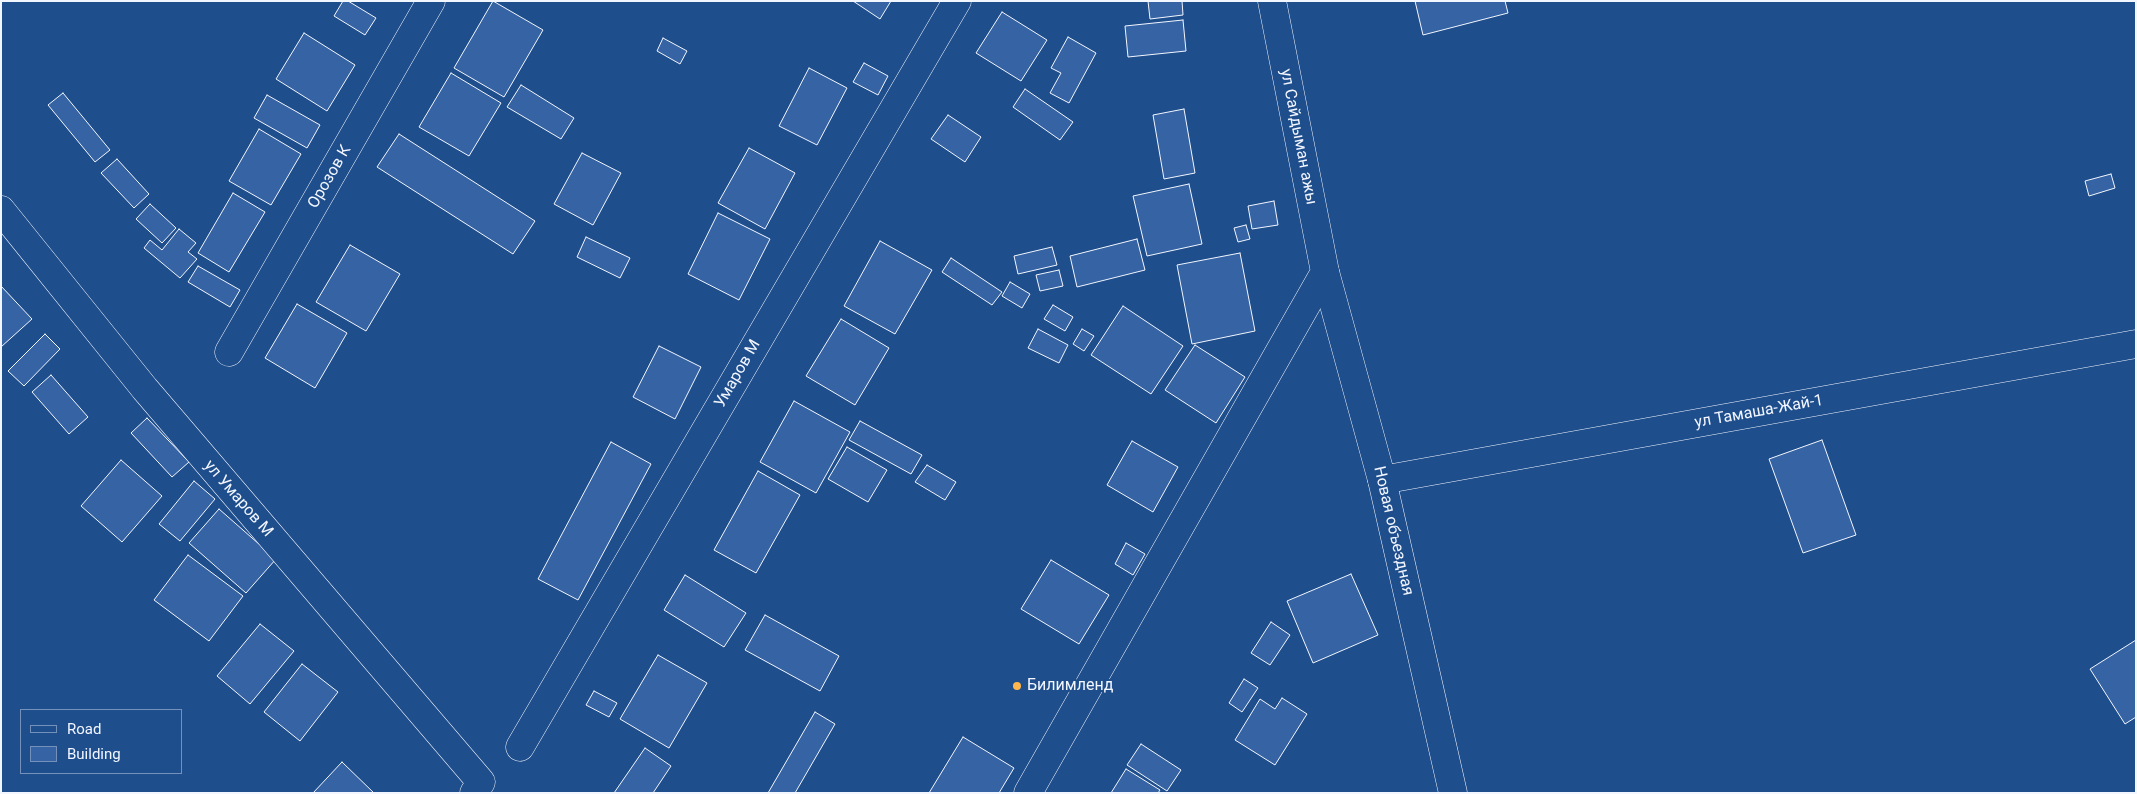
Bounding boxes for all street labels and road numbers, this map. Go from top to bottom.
street label: ул Сайдыман ажы [1275,67,1321,207]
street label: Орозов К [304,142,356,212]
street label: Умаров М [711,337,765,411]
street label: ул Тамаша-Жай-1 [1693,391,1825,433]
street label: ул Умаров М [199,457,277,541]
street label: Новая объездная [1369,465,1417,597]

